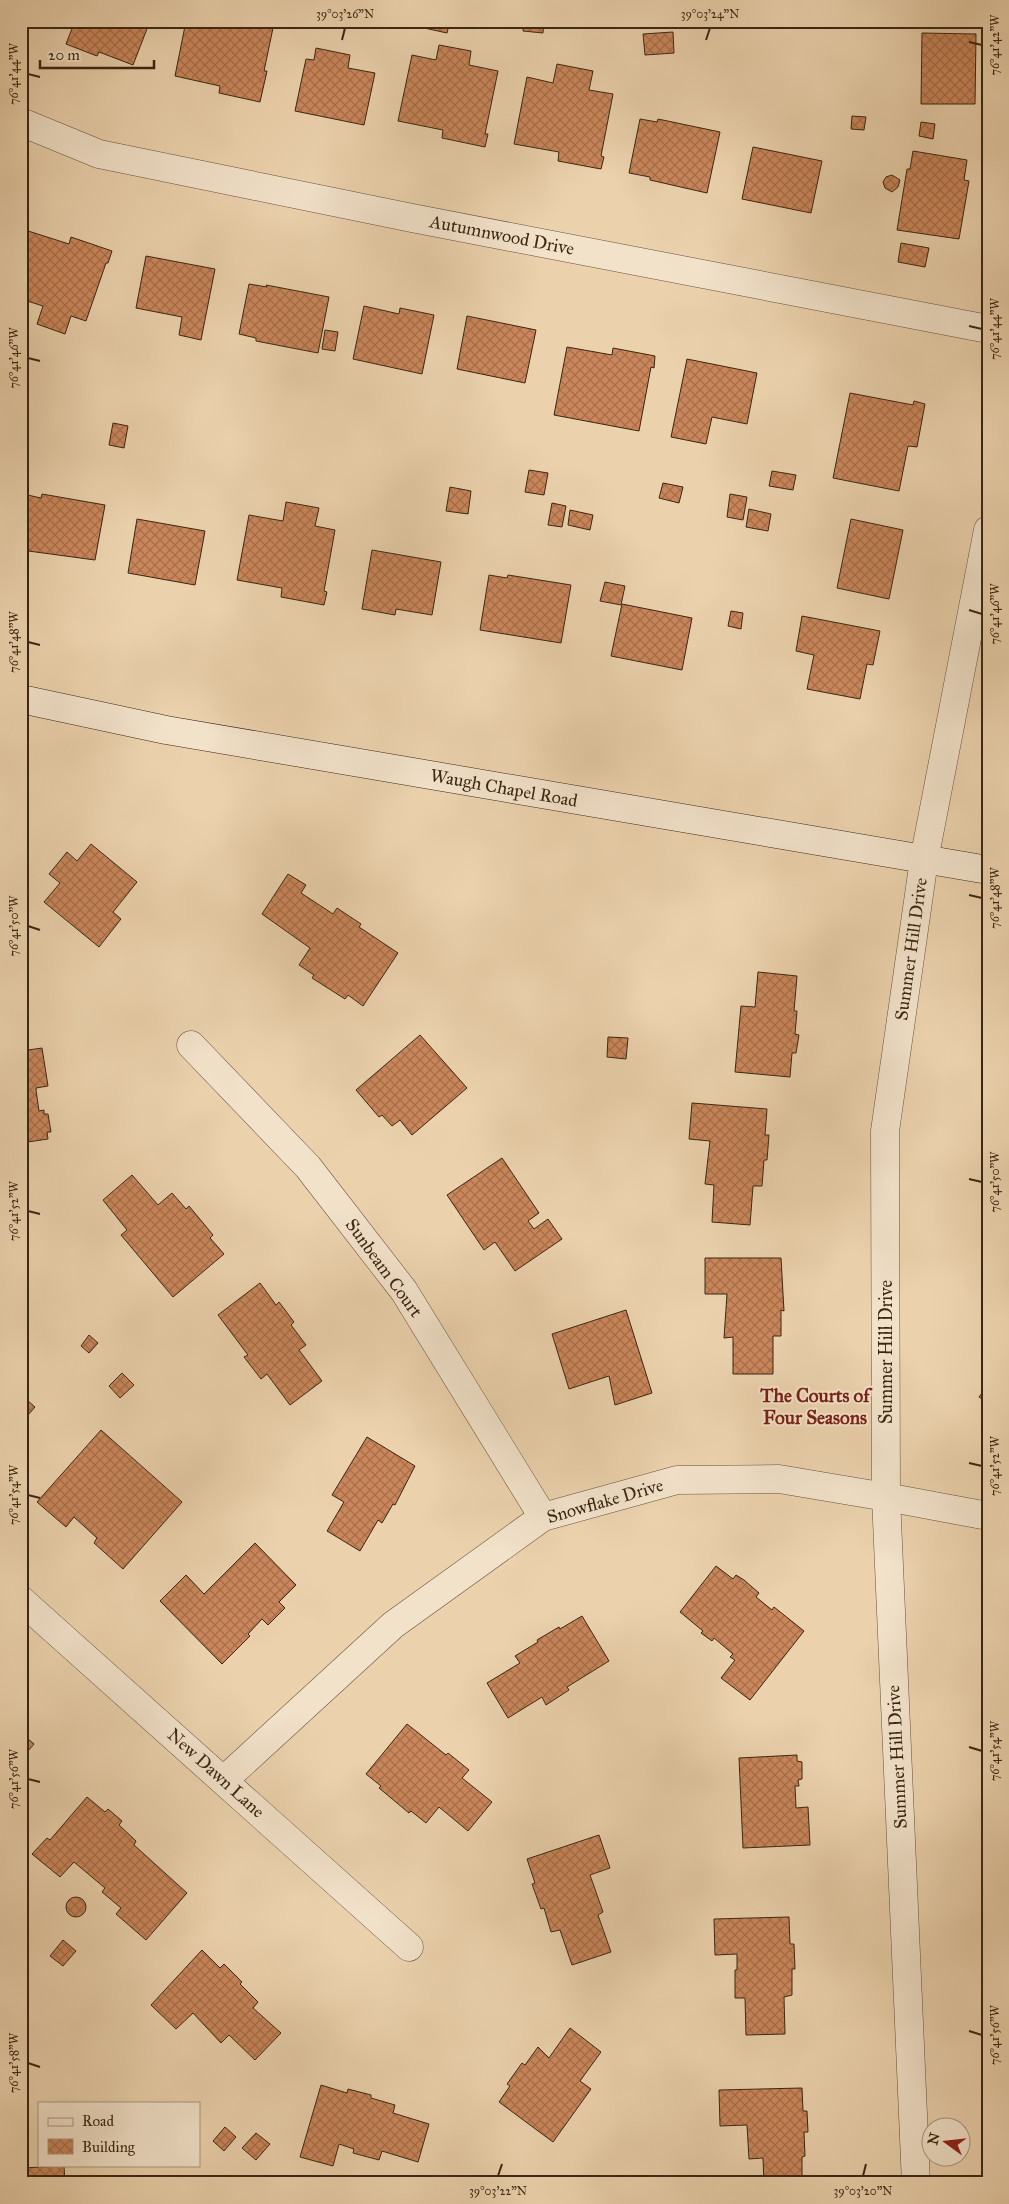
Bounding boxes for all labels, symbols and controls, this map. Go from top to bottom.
text: 39°03'26"N [316,7,374,21]
text: 39°03'24"N [681,7,739,21]
text: 76°41'42"W [988,14,1002,75]
scale bar [40,38,154,70]
text: 76°41'44"W [7,43,21,105]
text: 20 m [48,46,80,64]
street label: Autumnwood Drive [427,210,576,260]
text: 76°41'44"W [988,298,1002,360]
text: 76°41'46"W [7,327,21,389]
text: 76°41'46"W [988,583,1002,645]
text: 76°41'48"W [7,611,21,673]
street label: Waugh Chapel Road [428,764,579,813]
text: 76°41'48"W [988,867,1002,929]
street label: Summer Hill Drive [890,876,932,1022]
text: 76°41'50"W [7,895,21,956]
text: 76°41'50"W [988,1151,1002,1212]
text: 76°41'52"W [7,1181,21,1241]
street label: Sunbeam Court [341,1214,428,1322]
street label: Summer Hill Drive [875,1280,897,1424]
district label: The Courts of Four Seasons [759,1384,873,1429]
text: 76°41'52"W [988,1436,1002,1496]
text: 76°41'54"W [7,1464,21,1525]
street label: Snowflake Drive [544,1474,666,1528]
street label: Summer Hill Drive [882,1685,912,1829]
text: 76°41'54"W [988,1720,1002,1781]
street label: New Dawn Lane [163,1724,269,1822]
text: 76°41'56"W [7,1748,21,1809]
text: 76°41'56"W [988,2004,1002,2065]
text: 76°41'58"W [7,2032,21,2093]
legend [38,2102,200,2166]
text: Road [82,2112,114,2130]
north arrow [922,2116,972,2166]
text: N [924,2131,944,2147]
text: Building [82,2138,136,2156]
text: 39°03'22"N [469,2184,527,2198]
text: 39°03'20"N [833,2184,893,2198]

